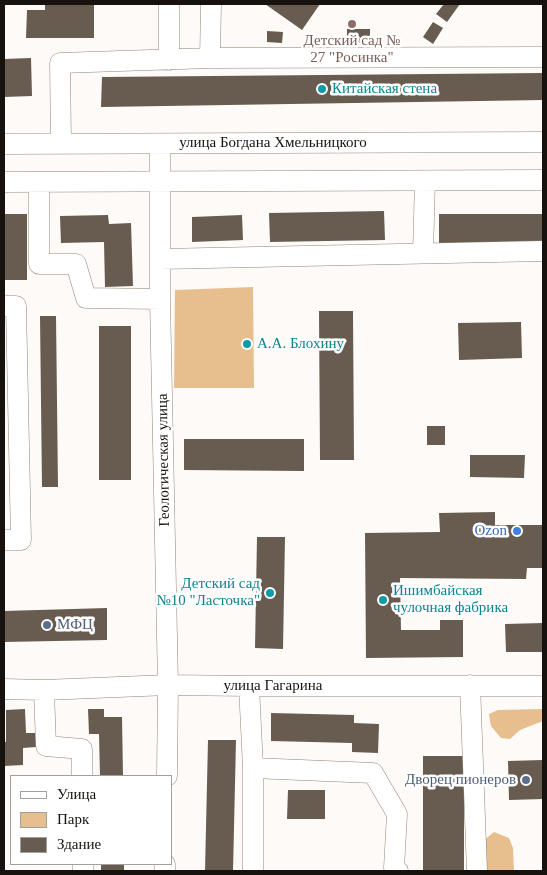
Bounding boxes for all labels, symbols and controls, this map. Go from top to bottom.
marker: Детский сад № 27 "Росинка" [346,18,358,30]
place label: Детский сад № 27 "Росинка" [304,32,400,67]
place label: Китайская стена [332,80,437,98]
marker: Китайская стена [316,83,328,95]
street label: улица Богдана Хмельницкого [179,134,367,152]
place label: А.А. Блохину [257,335,344,353]
marker: А.А. Блохину [241,338,253,350]
street label: Геологическая улица [154,393,174,527]
place label: Ozon [475,522,507,540]
marker: Ozon [511,525,523,537]
place label: Детский сад №10 "Ласточка" [156,575,260,610]
place label: Ишимбайская чулочная фабрика [393,582,508,617]
marker: Детский сад №10 "Ласточка" [264,587,276,599]
marker: Ишимбайская чулочная фабрика [377,594,389,606]
place label: МФЦ [57,616,93,634]
marker: МФЦ [41,619,53,631]
street label: улица Гагарина [224,677,322,695]
place label: Дворец пионеров [405,771,516,789]
marker: Дворец пионеров [520,774,532,786]
legend [10,775,172,865]
text: Улица [57,786,96,802]
text: Парк [57,811,89,827]
text: Здание [57,836,101,852]

